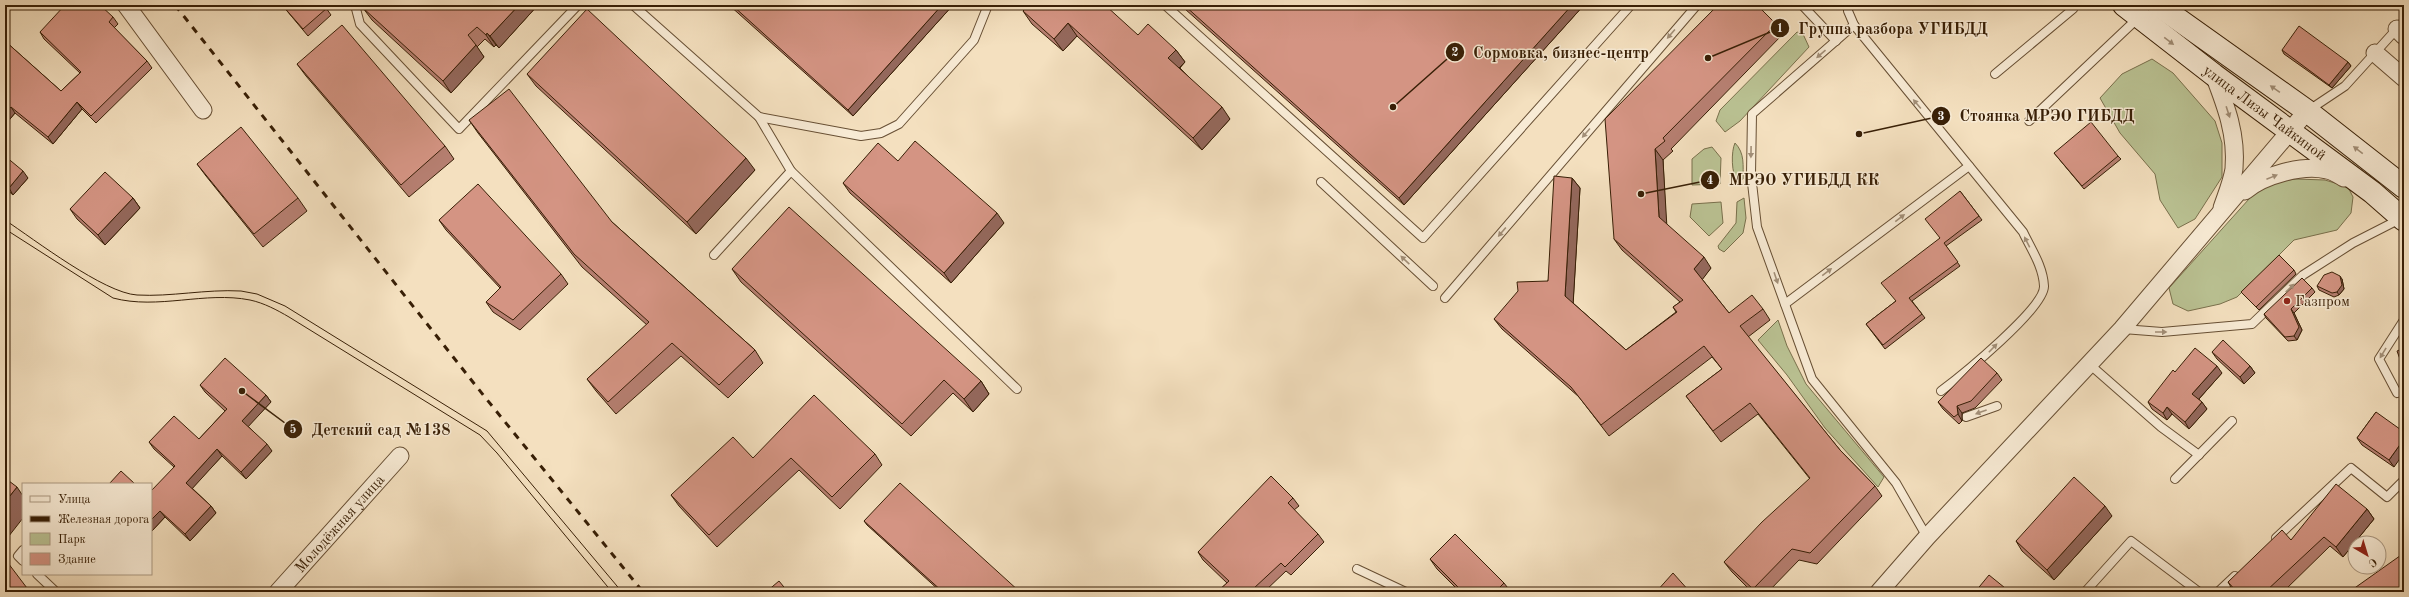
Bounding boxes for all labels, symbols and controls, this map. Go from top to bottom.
callout: Группа разбора УГИБДД [1770,14,1996,42]
text: Группа разбора УГИБДД [1798,22,1988,38]
text: 1 [1777,23,1783,35]
one-way arrow [1667,29,1676,40]
one-way arrow [2164,37,2175,45]
callout: Сормовка, бизнес-центр [1445,38,1657,66]
text: Сормовка, бизнес-центр [1473,46,1649,62]
text: 2 [1452,47,1459,59]
one-way arrow [1816,49,1827,58]
street label: улица Лизы Чайкиной [2199,63,2328,164]
one-way arrow [2270,85,2280,93]
one-way arrow [1913,98,1922,109]
callout: Стоянка МРЭО ГИБДД [1931,102,2142,130]
one-way arrow [2225,106,2231,118]
text: Стоянка МРЭО ГИБДД [1959,109,2135,125]
text: 3 [1938,111,1945,123]
one-way arrow [1582,128,1591,137]
one-way arrow [1748,146,1754,159]
one-way arrow [2353,146,2364,155]
callout: МРЭО УГИБДД КК [1700,166,1887,194]
text: МРЭО УГИБДД КК [1729,173,1879,189]
one-way arrow [2267,173,2279,179]
text: 4 [1707,175,1714,187]
one-way arrow [1894,213,1905,222]
one-way arrow [1497,226,1506,237]
one-way arrow [2024,236,2030,247]
one-way arrow [1400,255,1410,265]
one-way arrow [1822,268,1833,277]
one-way arrow [1774,273,1780,285]
one-way arrow [2285,283,2295,293]
place label: Газпром [2295,295,2350,310]
marker: Газпром [2282,296,2292,306]
one-way arrow [2155,329,2168,335]
one-way arrow [1988,343,1997,353]
one-way arrow [2380,347,2387,359]
one-way arrow [1975,409,1987,415]
callout: Детский сад №138 [283,415,459,443]
text: 5 [290,423,297,436]
text: Детский сад №138 [311,423,451,439]
street label: Молодёжная улица [293,472,389,576]
legend [22,483,152,575]
text: Улица [58,494,91,506]
text: Железная дорога [58,514,149,526]
text: Парк [58,534,86,546]
north arrow [2347,535,2387,575]
text: Здание [58,554,96,566]
text: С [2366,555,2378,568]

